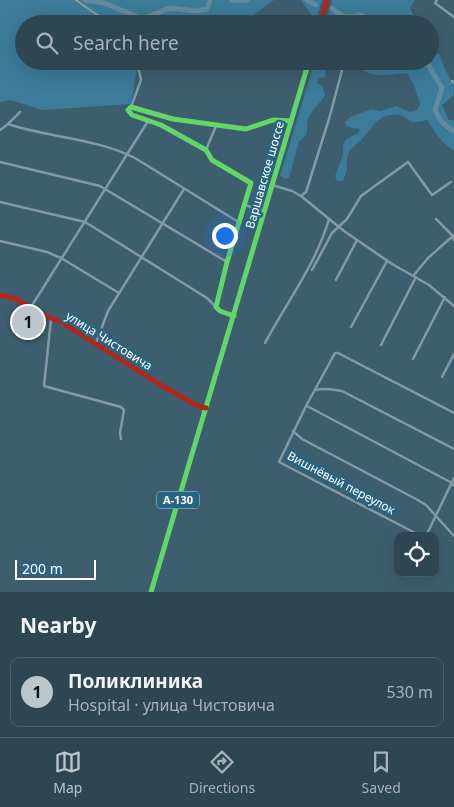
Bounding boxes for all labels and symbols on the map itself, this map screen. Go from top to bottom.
street label: Варшавское шоссе [241,119,288,231]
your location [212,223,238,249]
pin: 1 [12,303,44,341]
street label: улица Чистовича [63,307,156,374]
street label: Вишнёвый переулок [284,447,399,518]
road number: А-130 [157,492,199,508]
scale bar [15,557,96,580]

